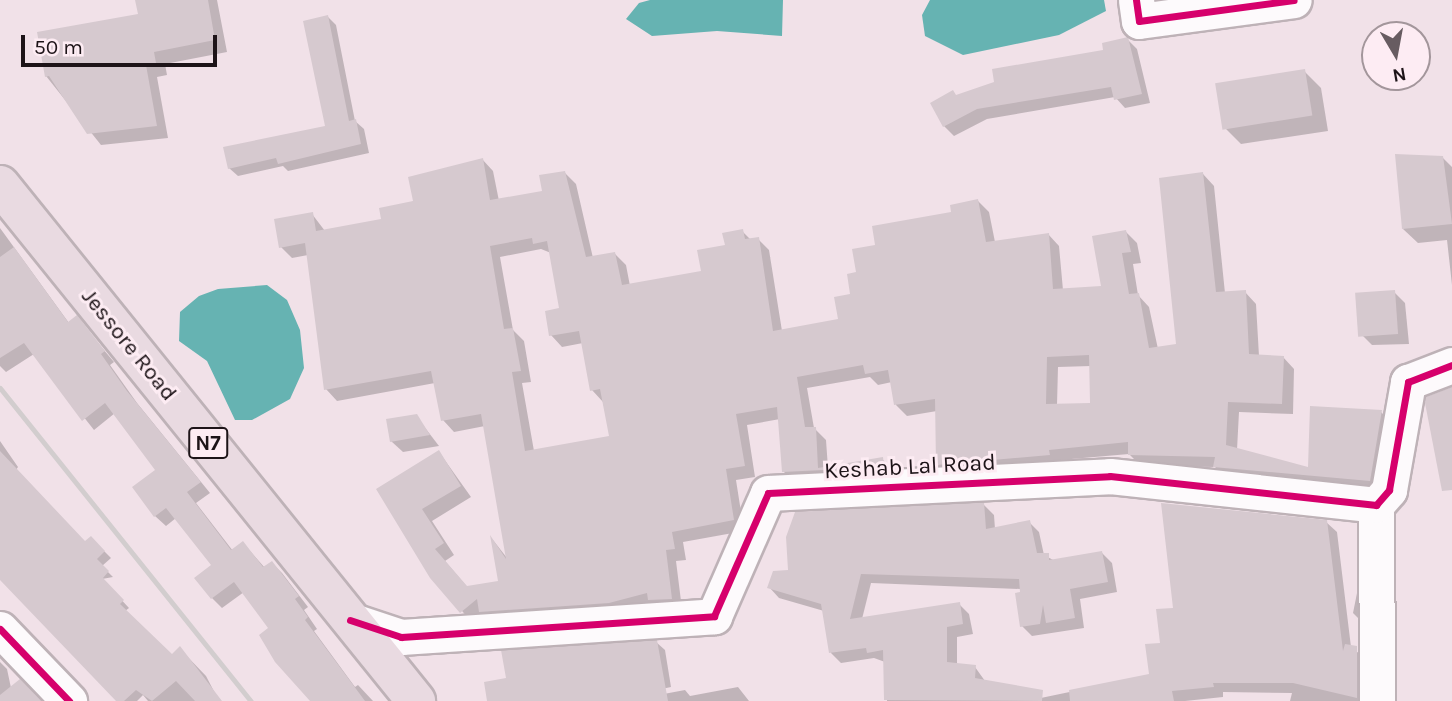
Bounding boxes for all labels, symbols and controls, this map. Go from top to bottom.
scale bar [24,21,220,65]
north arrow [1361,21,1431,91]
text: 50 m [34,35,83,59]
text: N [1391,63,1408,87]
street label: Jessore Road [75,283,183,407]
road number: N7 [187,426,229,460]
street label: Keshab Lal Road [824,449,996,485]

